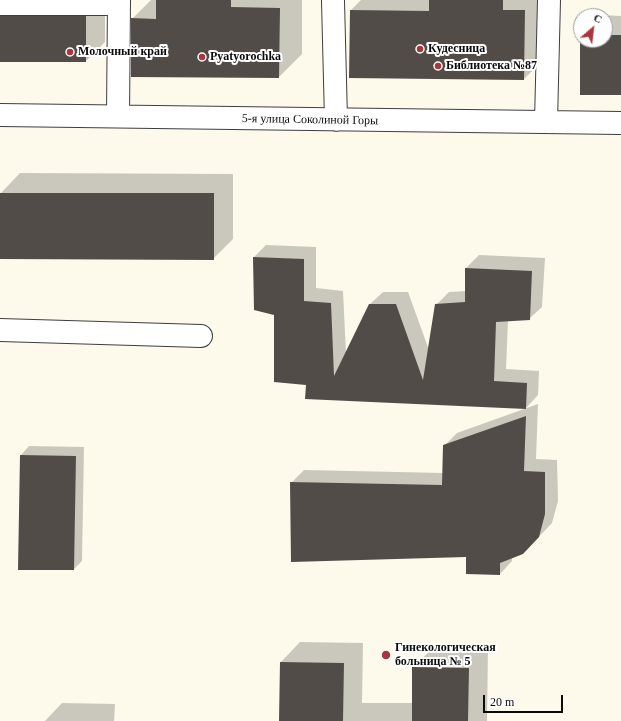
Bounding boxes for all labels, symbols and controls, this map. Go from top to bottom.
north arrow [573,8,613,48]
text: С [592,11,604,25]
place label: Кудесница [428,42,485,56]
marker: Кудесница [415,44,425,54]
place label: Молочный край [78,45,167,59]
marker: Молочный край [65,47,75,57]
place label: Pyatyorochka [210,50,281,64]
marker: Pyatyorochka [197,52,207,62]
place label: Библиотека №87 [446,59,537,73]
marker: Библиотека №87 [433,61,443,71]
street label: 5-я улица Соколиной Горы [242,112,378,128]
place label: Гинекологическая больница № 5 [395,641,496,669]
marker: Гинекологическая больница № 5 [380,649,392,661]
scale bar [485,687,565,713]
text: 20 m [490,695,514,709]

